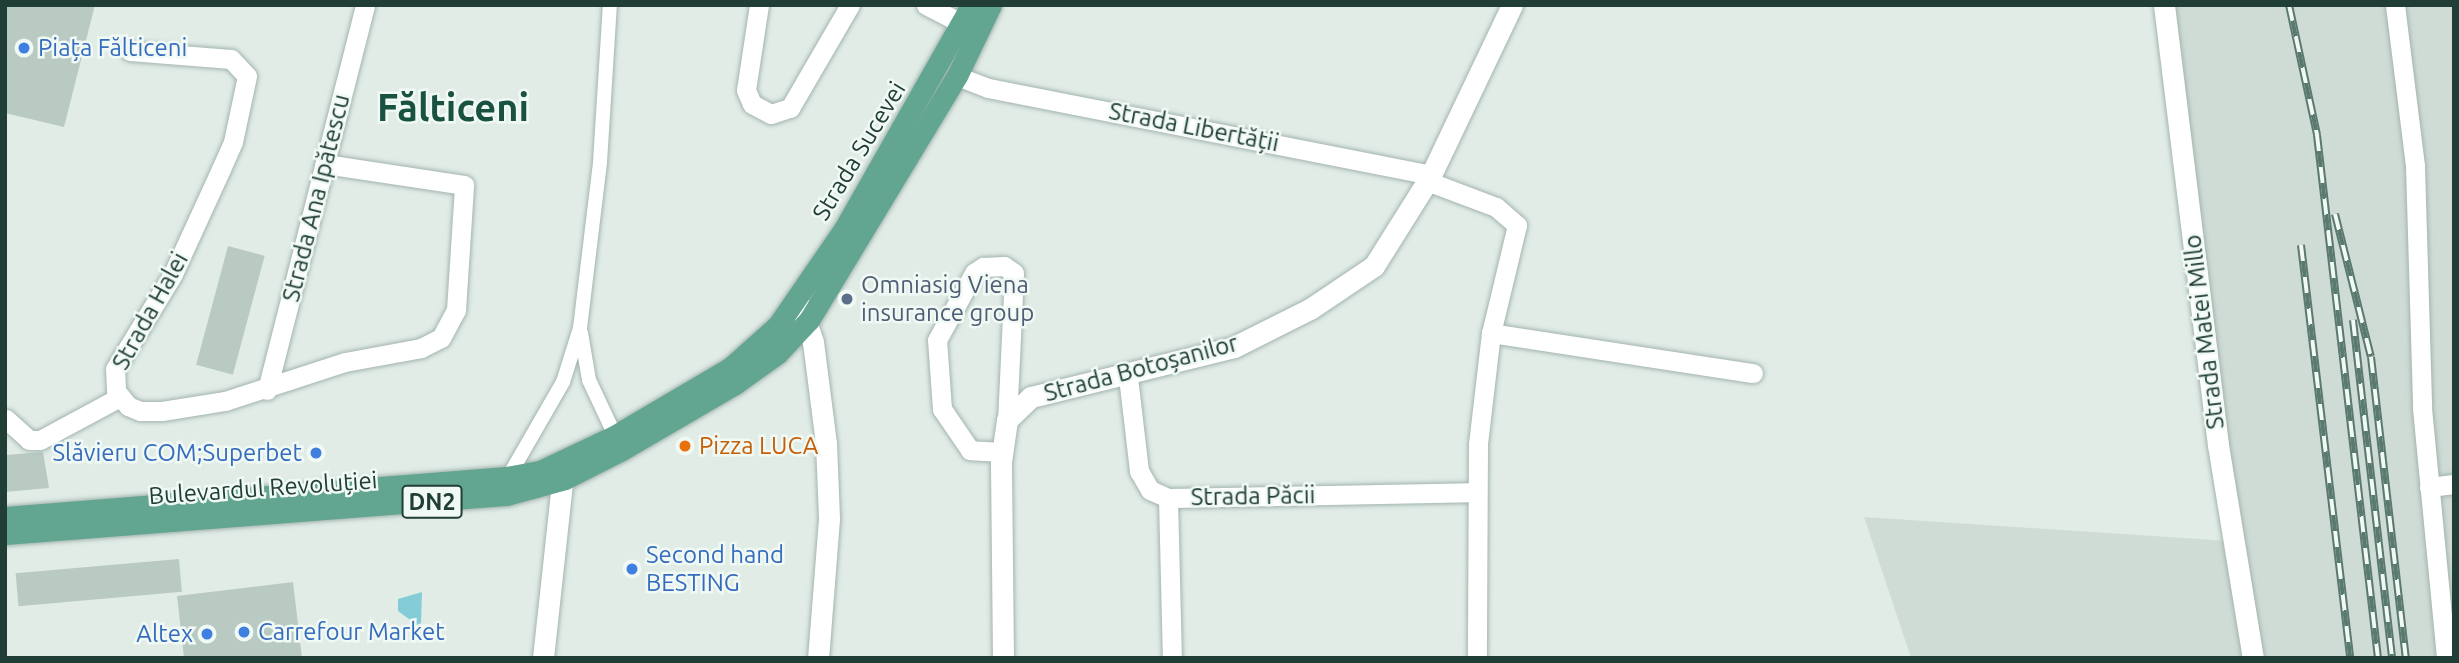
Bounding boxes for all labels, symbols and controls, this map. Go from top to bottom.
place label: Piața Fălticeni [38,34,187,62]
marker: Piața Fălticeni [16,40,32,56]
street label: Strada Sucevei [806,76,912,226]
district label: Fălticeni [377,85,529,131]
street label: Strada Ana Ipătescu [276,91,356,305]
street label: Strada Libertății [1107,96,1281,158]
street label: Strada Matei Millo [2178,233,2230,431]
street label: Strada Halei [106,247,194,375]
place label: Omniasig Viena insurance group [861,271,1034,327]
marker: Omniasig Viena insurance group [839,291,855,307]
street label: Strada Botoșanilor [1041,328,1241,408]
place label: Pizza LUCA [699,432,818,460]
marker: Pizza LUCA [677,438,693,454]
place label: Slăvieru COM;Superbet [52,439,302,467]
marker: Slăvieru COM;Superbet [308,445,324,461]
street label: Bulevardul Revoluției [148,466,378,510]
street label: Strada Păcii [1190,481,1316,511]
road number: DN2 [400,482,464,522]
place label: Second hand BESTING [646,541,784,597]
marker: Second hand BESTING [624,561,640,577]
place label: Carrefour Market [258,618,445,646]
place label: Altex [136,620,193,648]
marker: Carrefour Market [236,624,252,640]
marker: Altex [199,626,215,642]

